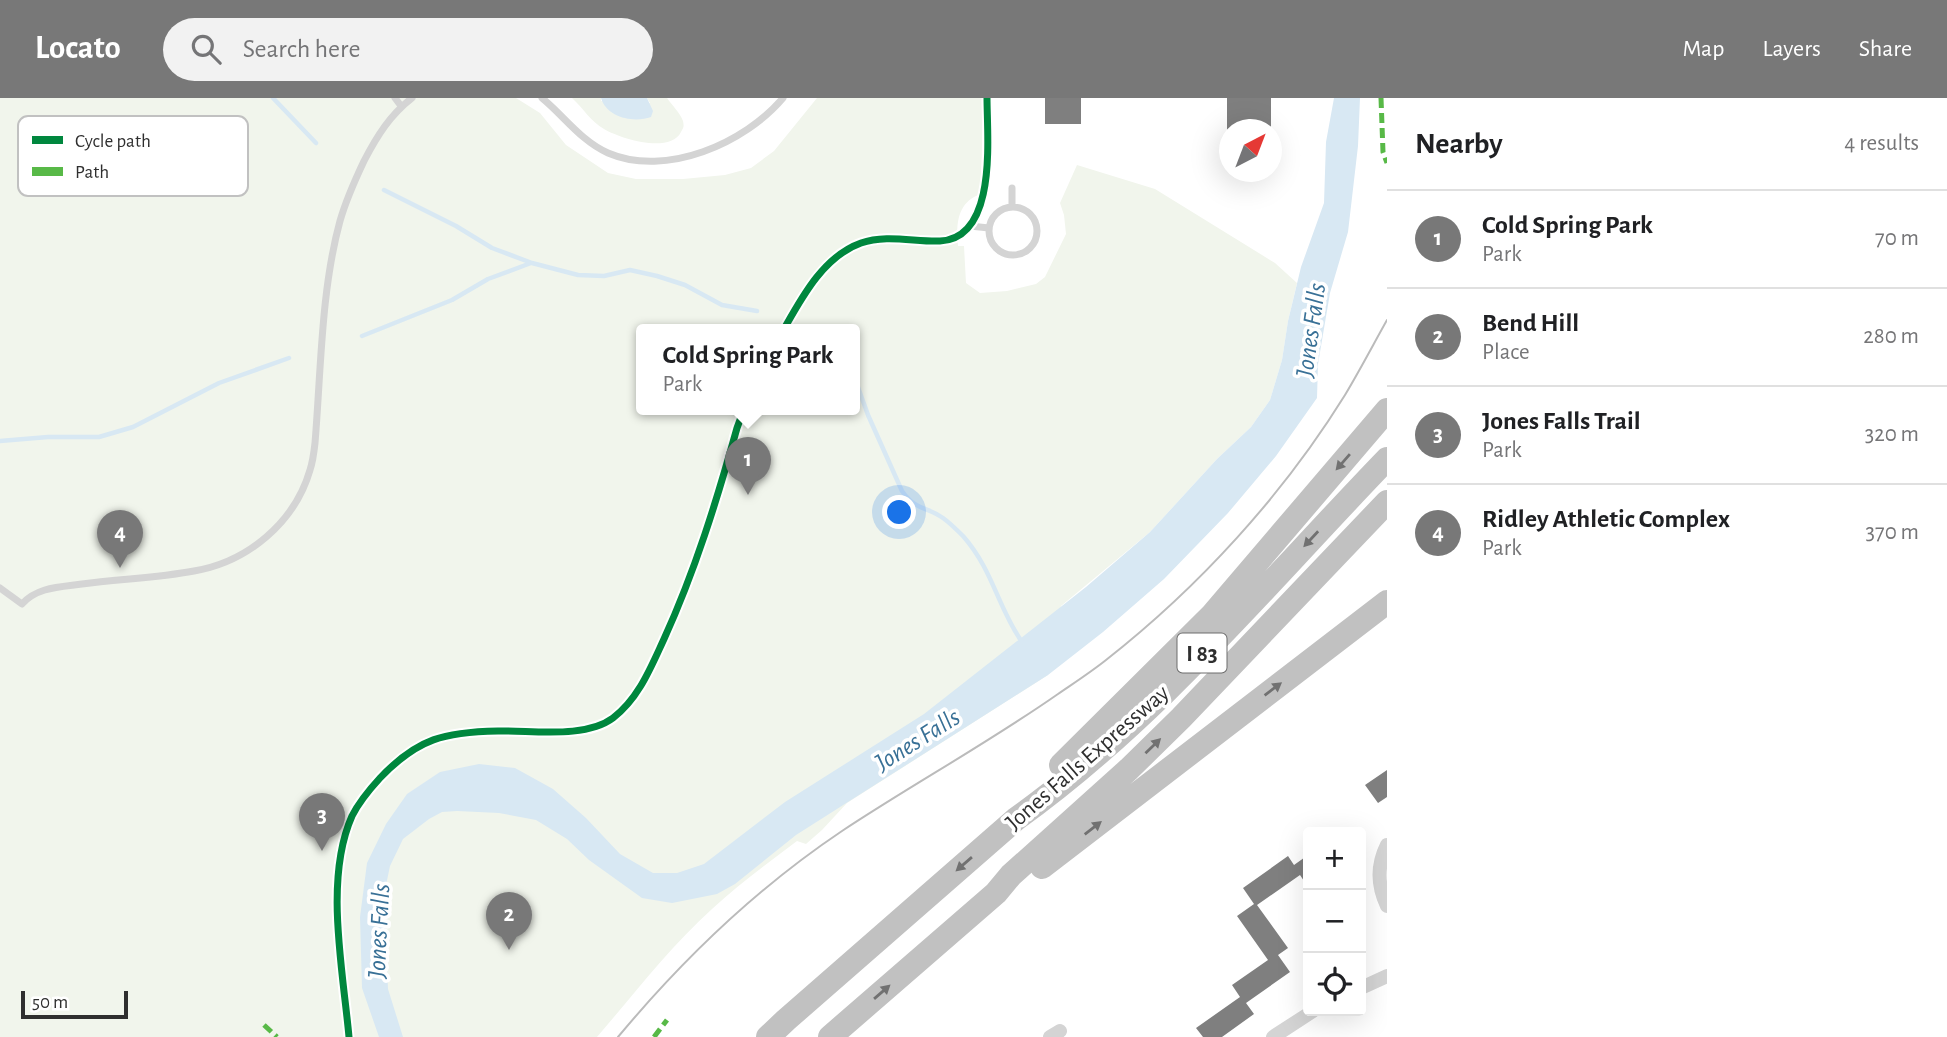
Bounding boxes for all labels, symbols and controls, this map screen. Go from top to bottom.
search box [163,18,653,81]
icon: search [187,30,225,68]
text: Locato [35,32,121,65]
text: Search here [243,36,360,62]
text: Map [1682,37,1724,61]
text: Layers [1762,37,1821,61]
text: Share [1859,37,1912,61]
legend [18,116,248,196]
north arrow [1219,119,1282,182]
text: Nearby [1415,129,1503,159]
text: Cycle path [75,132,151,151]
text: 4 results [1844,132,1919,155]
text: Path [75,163,109,182]
text: Cold Spring Park [1482,212,1653,238]
text: 1 [1434,227,1442,250]
text: 70 m [1875,227,1919,250]
text: Park [1482,243,1522,266]
water label: Jones Falls [1291,282,1330,380]
text: Bend Hill [1482,310,1579,336]
popup [636,324,860,415]
text: 2 [1433,325,1443,348]
text: 280 m [1863,325,1919,348]
text: Place [1482,341,1530,364]
text: Cold Spring Park [663,342,833,368]
text: Park [663,373,702,396]
text: Jones Falls Trail [1482,408,1641,434]
text: 3 [1433,423,1443,446]
text: 320 m [1865,423,1919,446]
pin: 1 [725,437,771,495]
text: Park [1482,439,1522,462]
one-way arrow [1336,453,1351,470]
your location [882,495,916,529]
text: Ridley Athletic Complex [1482,506,1730,532]
pin: 4 [97,510,143,568]
text: 4 [1432,521,1444,544]
text: 370 m [1866,521,1919,544]
one-way arrow [1303,530,1319,547]
text: Park [1482,537,1522,560]
road number: I 83 [1178,634,1226,673]
street label: Jones Falls Expressway [1001,681,1174,835]
one-way arrow [1264,683,1282,697]
water label: Jones Falls [870,704,964,776]
one-way arrow [1144,737,1161,754]
pin: 3 [299,793,345,851]
one-way arrow [1083,820,1101,835]
map controls [1303,827,1366,1016]
button: + [1303,827,1366,890]
one-way arrow [956,856,973,871]
water label: Jones Falls [363,883,394,980]
button: − [1303,890,1366,953]
pin: 2 [486,892,532,950]
button: locate [1303,953,1366,1016]
one-way arrow [873,984,891,1000]
scale bar [21,988,128,1020]
text: 50 m [32,993,68,1012]

